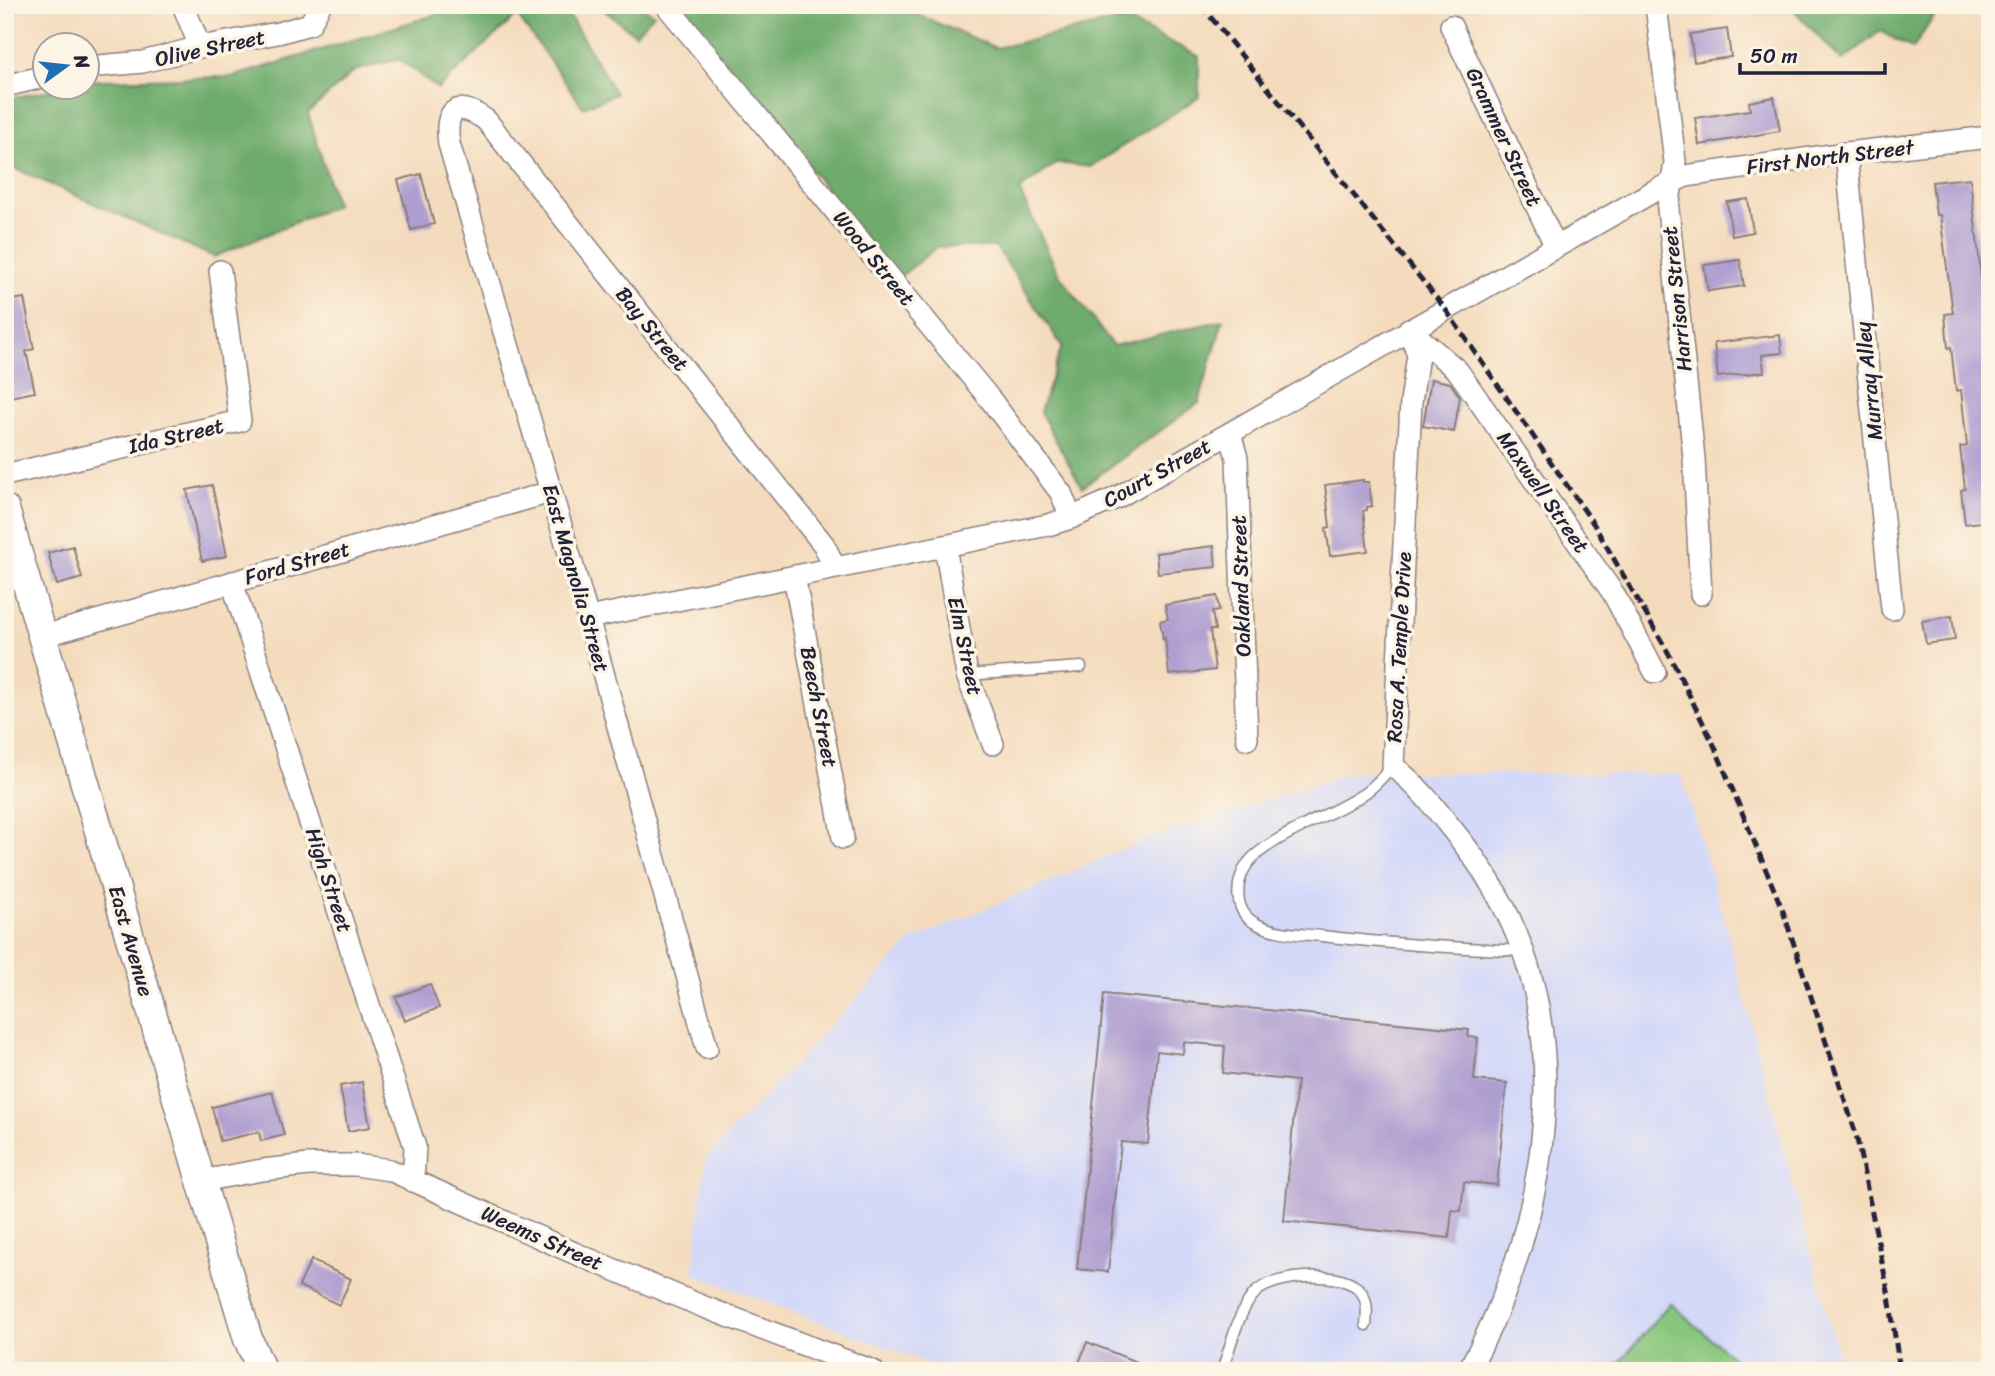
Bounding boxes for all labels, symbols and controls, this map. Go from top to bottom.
street label: Olive Street [151,18,269,78]
north arrow [32,32,102,102]
scale bar [1740,32,1885,76]
text: 50 m [1750,37,1798,75]
text: N [64,50,100,73]
street label: Grammer Street [1455,61,1553,213]
street label: First North Street [1744,128,1917,186]
street label: Wood Street [823,201,925,315]
street label: Harrison Street [1650,224,1704,374]
street label: Bay Street [605,278,699,380]
street label: Murray Alley [1844,320,1894,442]
street label: Ida Street [124,407,227,466]
street label: Maxwell Street [1486,423,1600,561]
street label: Court Street [1096,427,1218,519]
street label: East Magnolia Street [531,479,621,677]
street label: Oakland Street [1220,515,1262,657]
street label: Ford Street [240,530,354,596]
street label: Rosa A. Temple Drive [1375,551,1423,743]
street label: Elm Street [936,593,994,699]
street label: Beech Street [789,643,849,771]
street label: High Street [294,822,364,938]
street label: East Avenue [97,881,165,1001]
street label: Weems Street [475,1194,609,1282]

